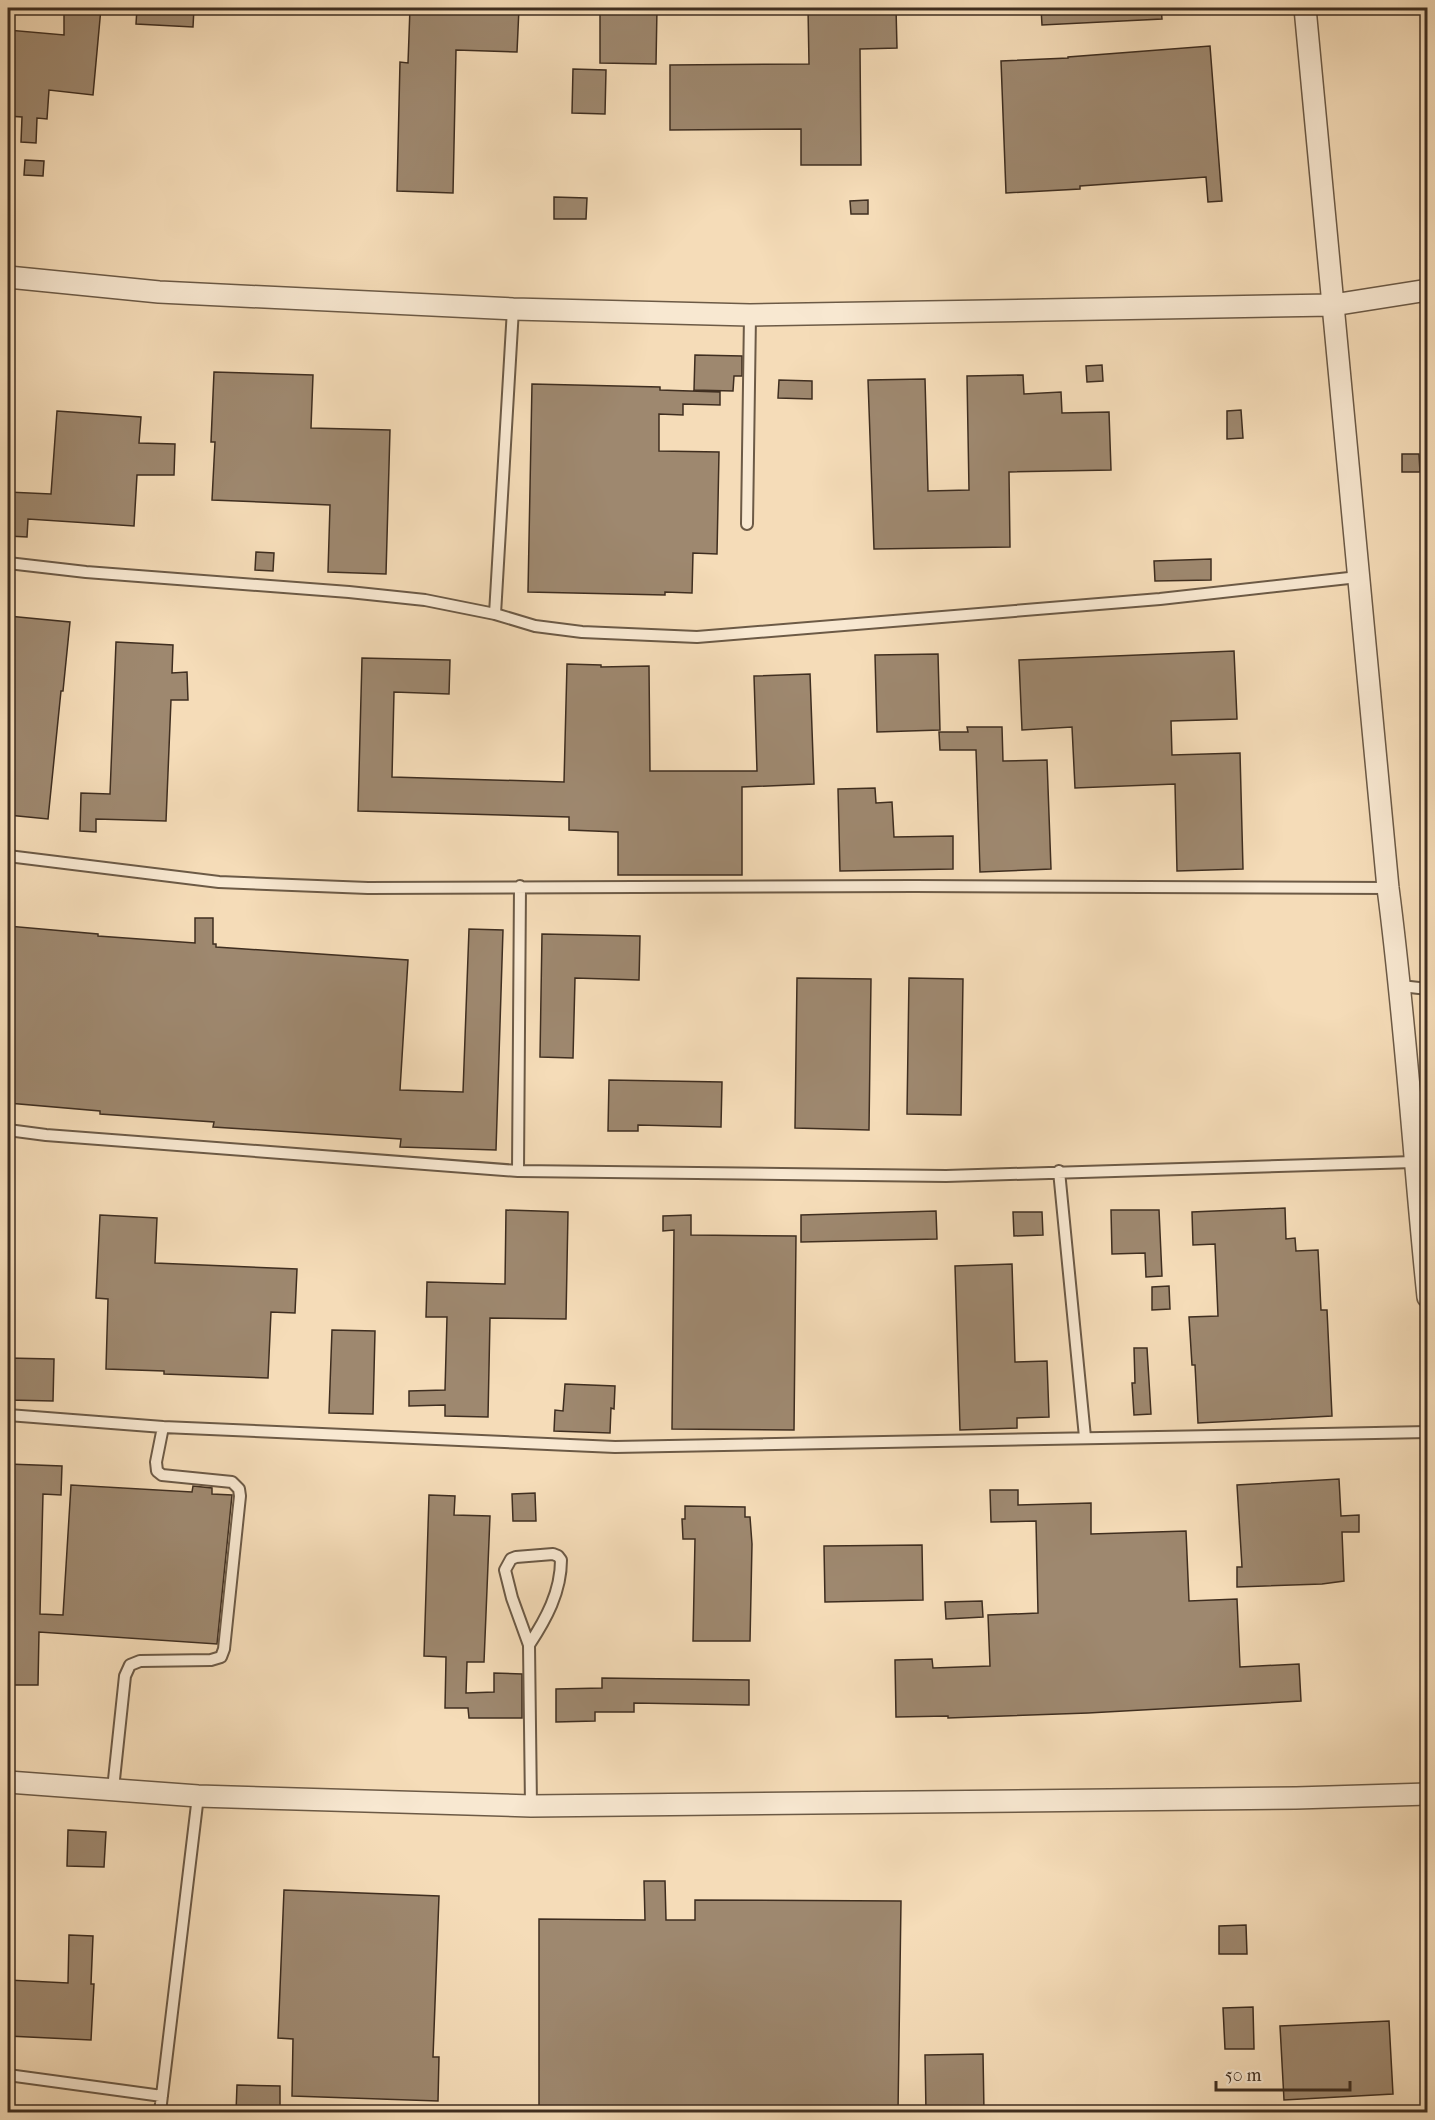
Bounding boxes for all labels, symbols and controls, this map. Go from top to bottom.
scale bar [1216,2054,1350,2092]
text: 50 m [1225,2065,1262,2086]

